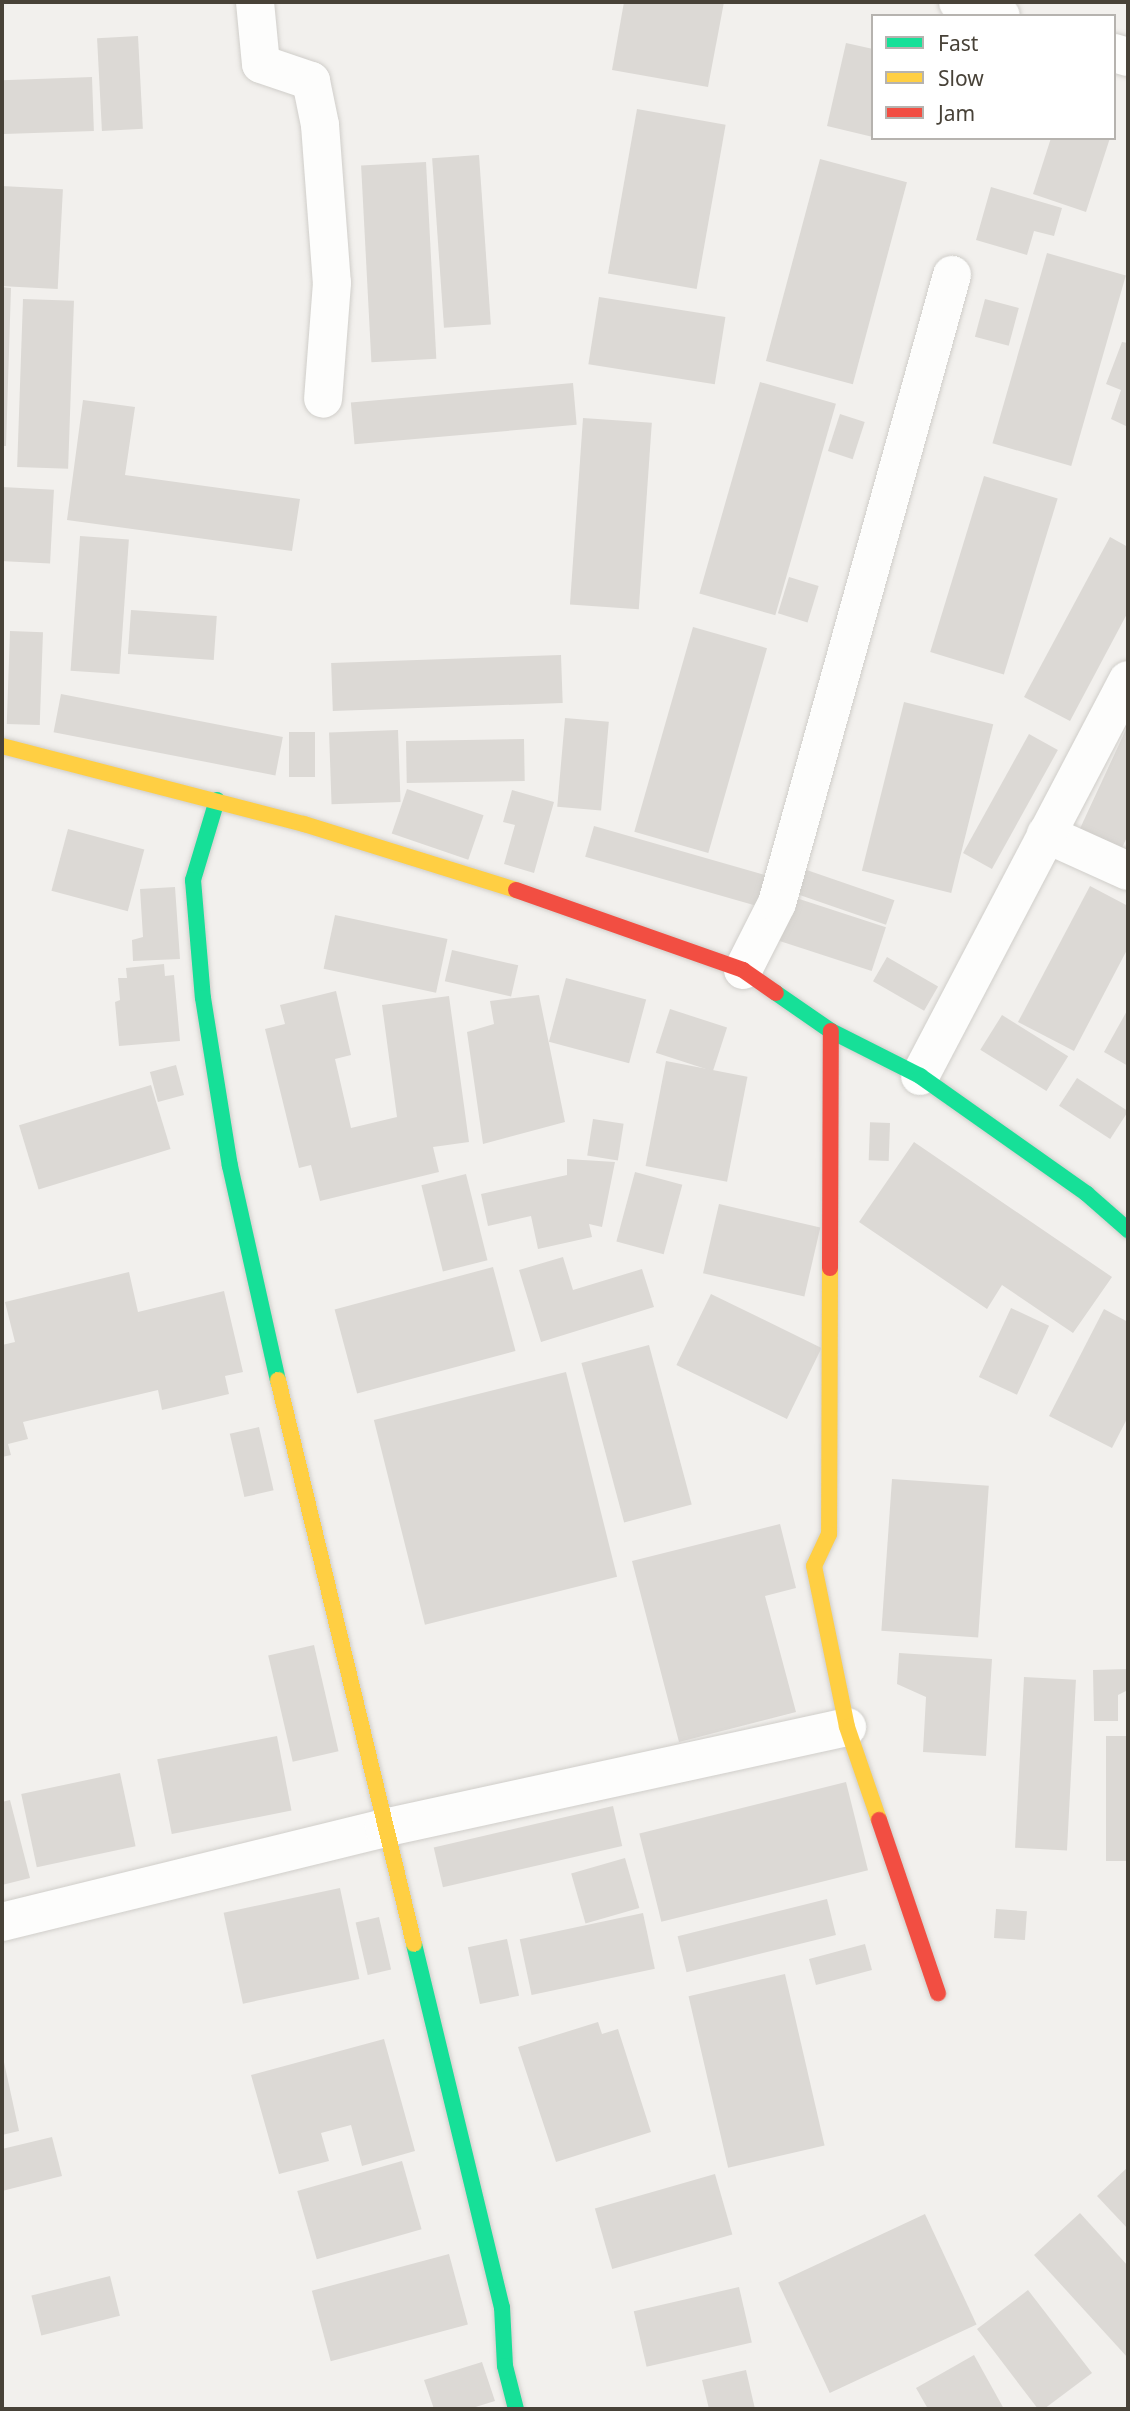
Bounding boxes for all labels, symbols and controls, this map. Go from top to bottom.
legend [871,14,1116,140]
text: Fast [938,29,978,57]
text: Slow [938,64,984,92]
text: Jam [938,99,975,127]

